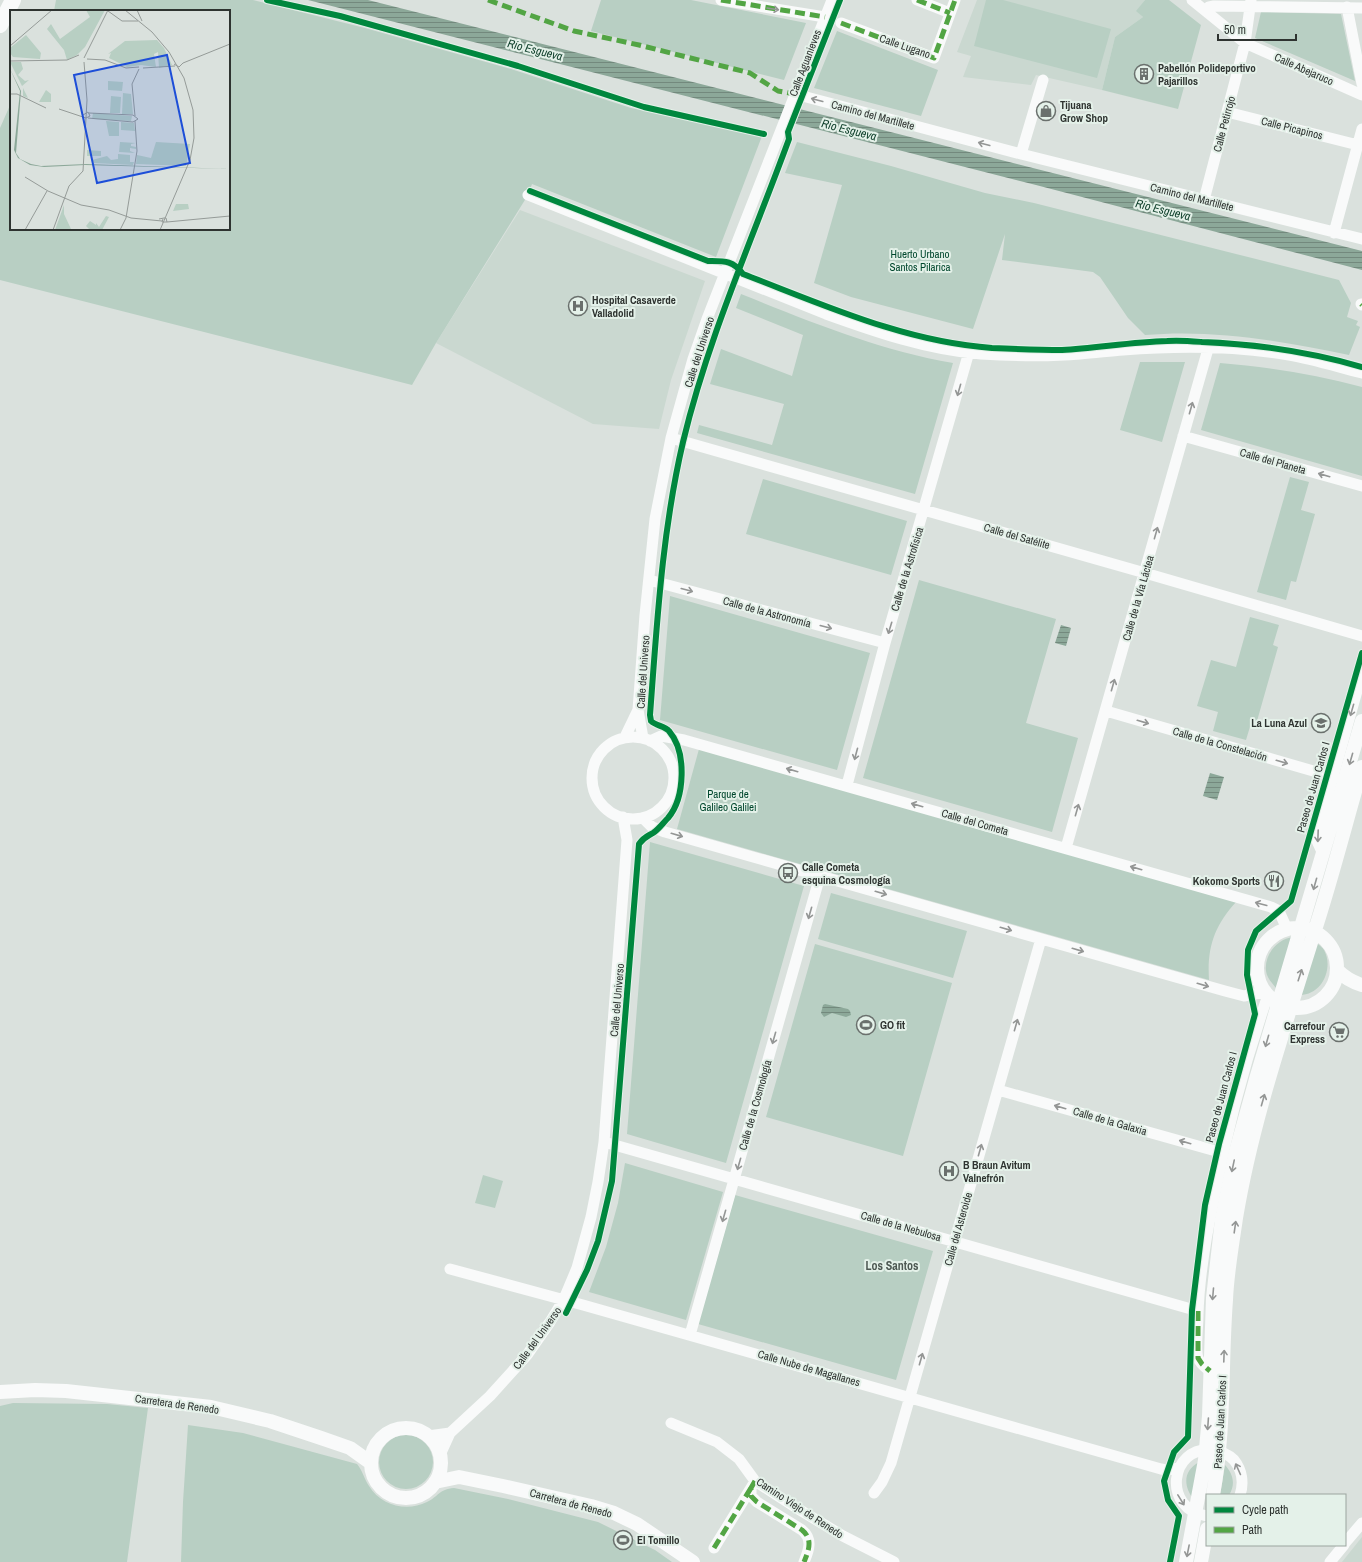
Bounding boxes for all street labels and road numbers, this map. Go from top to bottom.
street label: Calle Aguanieves [786,27,824,98]
street label: Calle Lugano [878,31,932,61]
street label: Calle Abejaruco [1272,50,1336,88]
street label: Calle Petirrojo [1210,95,1238,153]
street label: Camino del Martillete [830,97,916,133]
street label: Calle Picapinos [1260,114,1325,143]
street label: Camino del Martillete [1149,180,1235,214]
street label: Calle del Universo [681,315,717,389]
street label: Calle del Planeta [1238,445,1308,477]
street label: Calle del Satélite [982,520,1052,552]
street label: Calle de la Astrofísica [888,525,926,613]
street label: Calle de la Vía Láctea [1119,554,1157,642]
street label: Calle de la Astronomía [721,593,813,631]
street label: Calle del Universo [633,635,653,709]
street label: Calle de la Constelación [1171,724,1269,764]
street label: Paseo de Juan Carlos I [1293,740,1333,834]
street label: Calle del Cometa [940,806,1010,838]
street label: Calle del Universo [607,963,627,1037]
street label: Paseo de Juan Carlos I [1202,1050,1240,1144]
street label: Calle de la Cosmología [735,1058,775,1152]
street label: Calle de la Galaxia [1071,1104,1149,1138]
street label: Calle del Asteroide [941,1191,975,1267]
street label: Calle de la Nebulosa [859,1208,943,1244]
street label: Calle del Universo [510,1304,564,1372]
street label: Calle Nube de Magallanes [756,1347,862,1389]
street label: Paseo de Juan Carlos I [1211,1375,1229,1469]
street label: Carretera de Renedo [134,1391,220,1417]
street label: Camino Viejo de Renedo [754,1475,846,1541]
street label: Carretera de Renedo [528,1485,614,1521]

